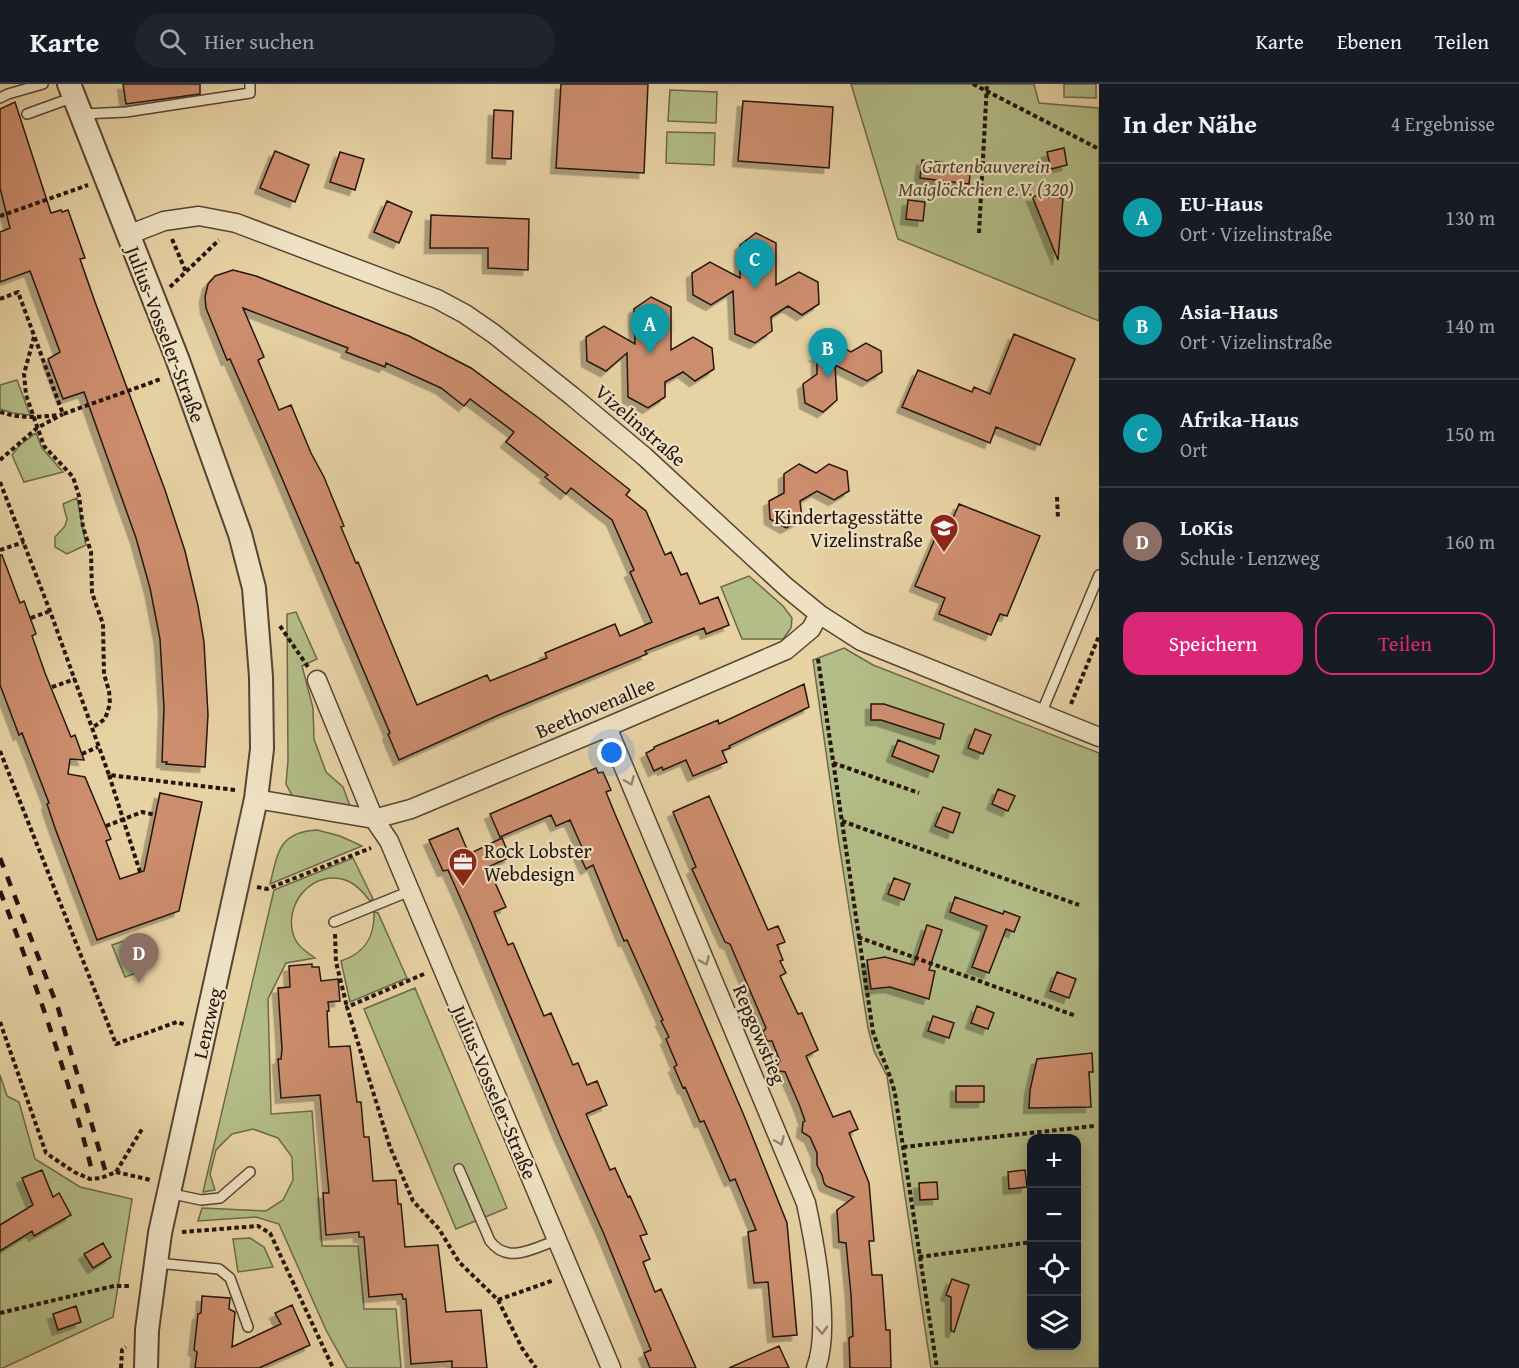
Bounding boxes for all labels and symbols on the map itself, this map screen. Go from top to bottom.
park label: Gartenbauverein Maiglöckchen e.V. (320) [898,151,1074,203]
street label: Julius-Vosseler-Straße [118,239,213,426]
pin: C [736,240,774,289]
pin: A [630,304,670,354]
pin: B [808,328,848,378]
street label: Vizelinstraße [589,377,693,473]
place label: Kindertagesstätte Vizelinstraße [774,502,923,554]
school or university icon: Kindertagesstätte Vizelinstraße [928,512,960,554]
street label: Beethovenallee [531,669,659,745]
your location [597,738,626,767]
one-way arrow [623,775,635,786]
place label: Rock Lobster Webdesign [484,836,592,888]
office icon: Rock Lobster Webdesign [447,846,479,888]
pin: D [120,934,158,983]
one-way arrow [698,955,710,966]
street label: Repgowstieg [726,980,794,1088]
street label: Lenzweg [185,984,229,1061]
street label: Julius-Vosseler-Straße [444,998,545,1184]
one-way arrow [773,1135,785,1146]
one-way arrow [816,1325,828,1334]

